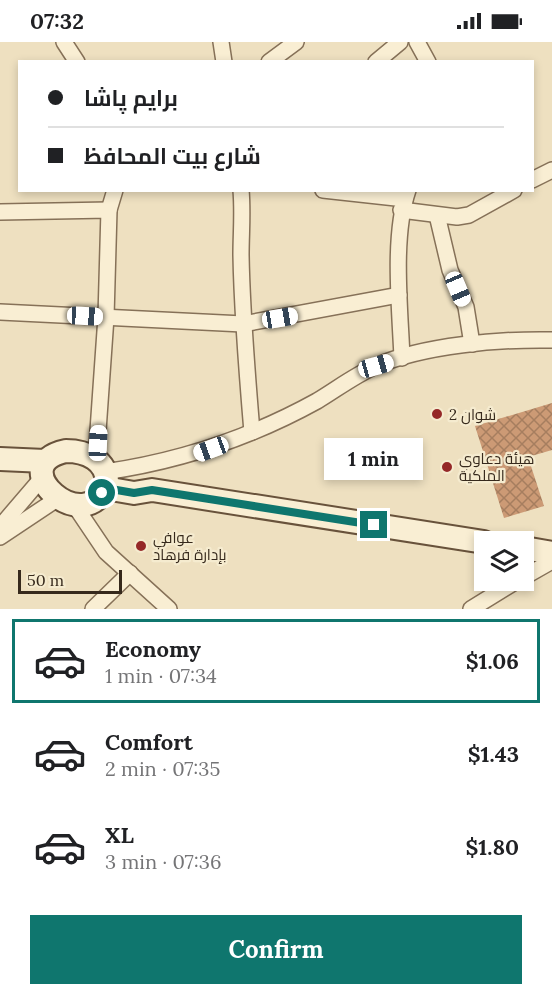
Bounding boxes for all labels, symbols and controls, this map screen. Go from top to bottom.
text: 07:32 [30,7,84,35]
text: برایم پاشا [84,84,178,112]
text: شارع بيت المحافظ [84,142,261,170]
car [443,269,473,309]
car [67,306,103,326]
car [261,306,299,330]
car [356,352,396,380]
place label: شوان 2 [449,405,496,425]
marker: شوان 2 [430,407,444,421]
car [88,425,108,461]
car [191,434,231,464]
callout: 1 min [324,438,424,480]
text: 1 min [348,446,399,471]
place label: هيئة دعاوي الملكية [459,449,535,485]
marker: هيئة دعاوي الملكية [440,460,454,474]
route start [88,479,115,506]
route end [360,511,387,538]
place label: عوافي بإدارة فرهاد [153,528,227,564]
map controls [474,531,534,591]
button: layers [474,531,534,591]
marker: عوافي بإدارة فرهاد [134,539,148,553]
scale bar [18,567,122,594]
text: 50 m [27,570,64,590]
icon: car [33,634,87,688]
text: Economy [105,635,201,663]
text: $1.06 [466,647,519,675]
text: 1 min · 07:34 [105,663,217,688]
icon: car [33,727,87,781]
text: Comfort [105,728,193,756]
text: $1.43 [468,740,519,768]
text: 2 min · 07:35 [105,756,220,781]
icon: car [33,820,87,874]
text: XL [105,821,134,849]
text: $1.80 [465,833,519,861]
text: 3 min · 07:36 [105,849,221,874]
button: Confirm [30,915,522,984]

